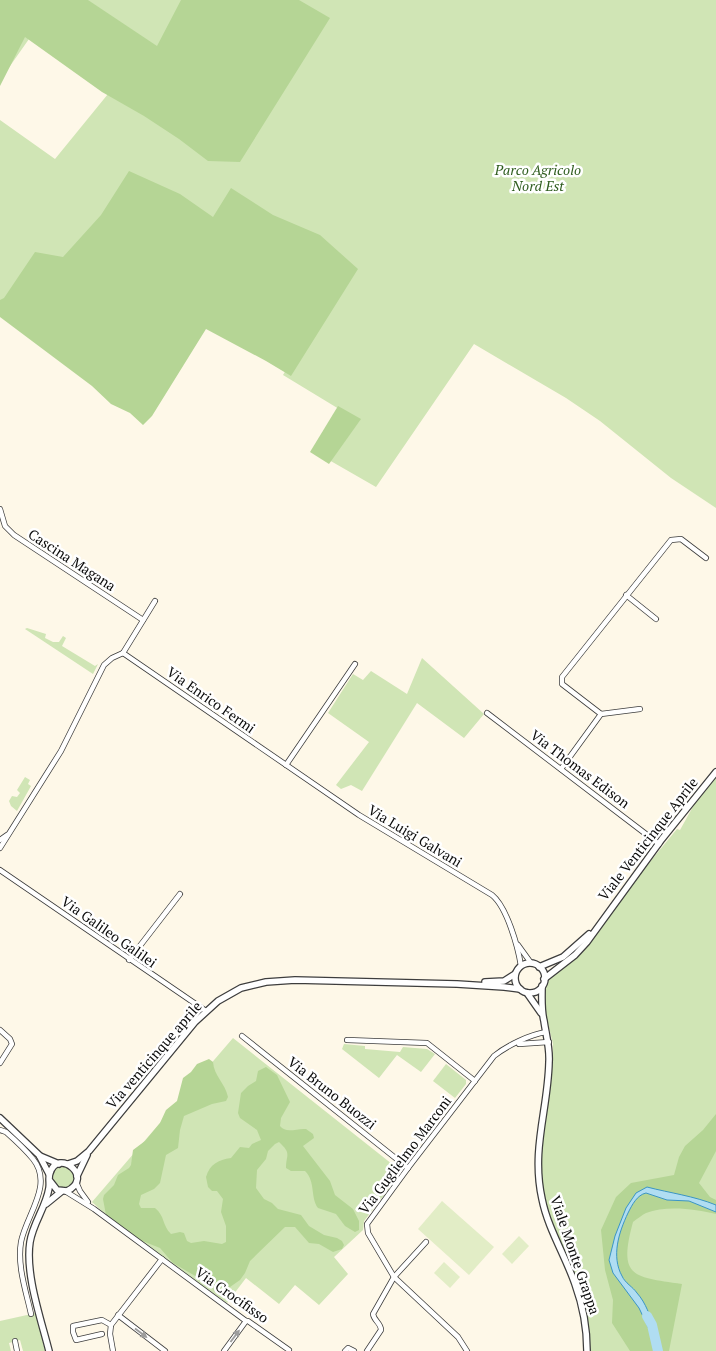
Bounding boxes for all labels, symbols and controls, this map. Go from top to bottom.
park label: Parco Agricolo Nord Est [494,160,581,195]
street label: Cascina Magana [25,524,120,595]
street label: Via Enrico Fermi [163,662,259,737]
street label: Via Thomas Edison [527,725,634,813]
street label: Viale Venticinque Aprile [593,773,702,904]
street label: Via Luigi Galvani [365,800,466,871]
street label: Via Galileo Galilei [58,892,161,972]
street label: Via venticinque aprile [102,997,206,1113]
street label: Via Bruno Buozzi [284,1052,381,1133]
street label: Via Guglielmo Marconi [354,1092,455,1218]
street label: Viale Monte Grappa [546,1193,605,1317]
street label: Via Crocifisso [192,1262,273,1327]
one-way arrow [134,1328,148,1338]
one-way arrow [230,1329,240,1343]

